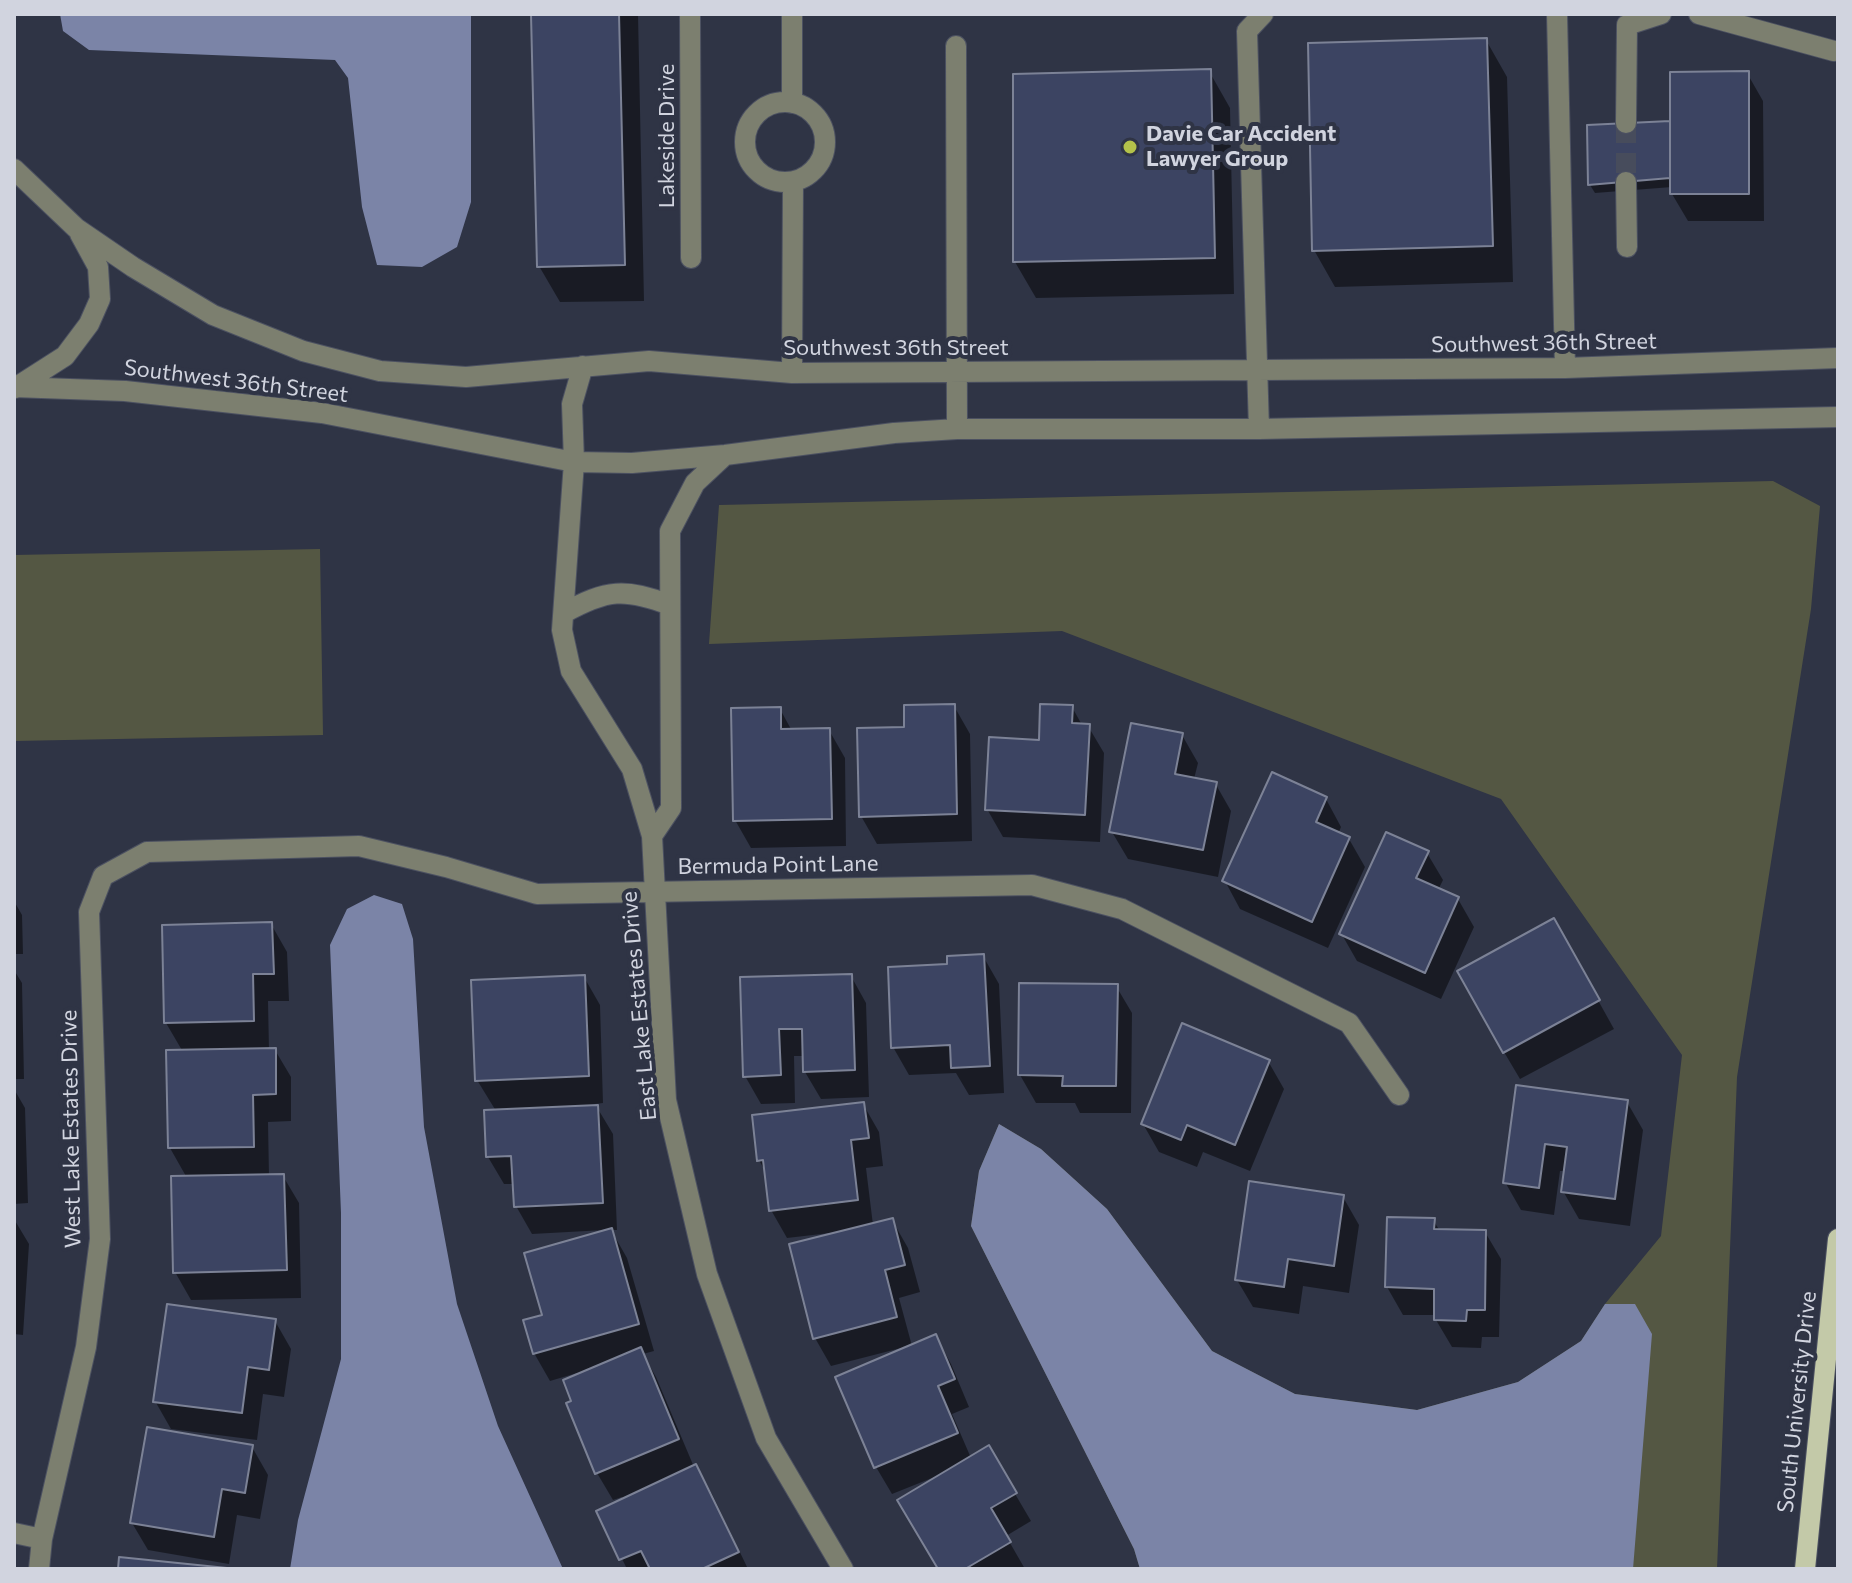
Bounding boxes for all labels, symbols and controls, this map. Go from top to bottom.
street label: Lakeside Drive [654,64,680,208]
place label: Davie Car Accident Lawyer Group [1146,121,1336,172]
marker: Davie Car Accident Lawyer Group [1121,138,1139,156]
street label: Southwest 36th Street [1431,328,1657,358]
street label: Southwest 36th Street [783,335,1009,361]
street label: Southwest 36th Street [122,354,350,408]
street label: Bermuda Point Lane [677,850,879,880]
street label: East Lake Estates Drive [616,890,662,1122]
street label: West Lake Estates Drive [56,1010,86,1248]
street label: South University Drive [1772,1290,1822,1514]

